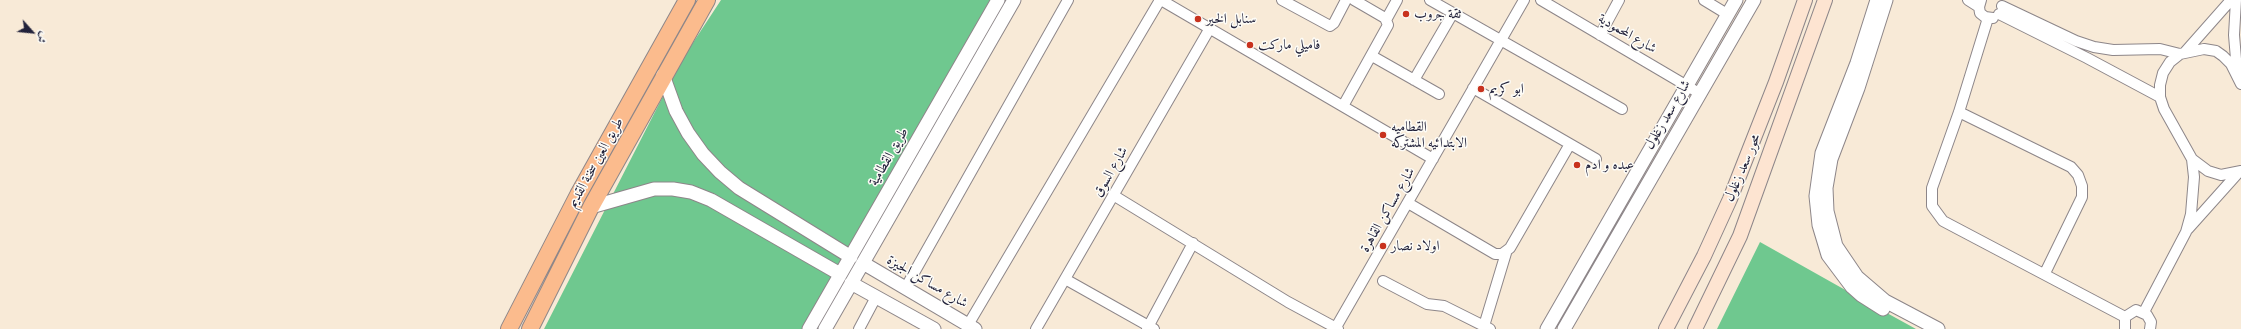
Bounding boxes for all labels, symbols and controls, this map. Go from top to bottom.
place label: ثقة جروب [1414,6,1461,22]
marker: ثقة جروب [1401,9,1411,19]
place label: سنابل الخير [1206,11,1256,27]
street label: شارع المحمودية [1595,11,1659,57]
north arrow [12,12,52,52]
marker: سنابل الخير [1193,14,1203,24]
text: ش [33,29,52,46]
place label: فاميلي ماركت [1258,37,1320,53]
marker: فاميلي ماركت [1245,40,1255,50]
street label: شارع سعد زغلول [1641,77,1695,153]
place label: ابو كريم [1489,81,1524,97]
marker: ابو كريم [1476,84,1486,94]
street label: طريق العين سخنة القديم [564,115,628,211]
place label: القطاميه الابتدائيه المشتركه [1391,119,1467,152]
street label: طريق القطامية [866,125,912,189]
marker: القطاميه الابتدائيه المشتركه [1378,130,1388,140]
street label: محور سعد زغلول [1721,131,1765,205]
street label: شارع السوق [1090,144,1132,200]
place label: عبده و ادم [1585,157,1634,173]
marker: عبده و ادم [1572,160,1582,170]
street label: شارع مساكن القاهرة [1357,165,1419,255]
place label: اولاد نصار [1391,238,1440,254]
marker: اولاد نصار [1378,241,1388,251]
street label: شارع مساكن الجيزة [883,252,971,312]

